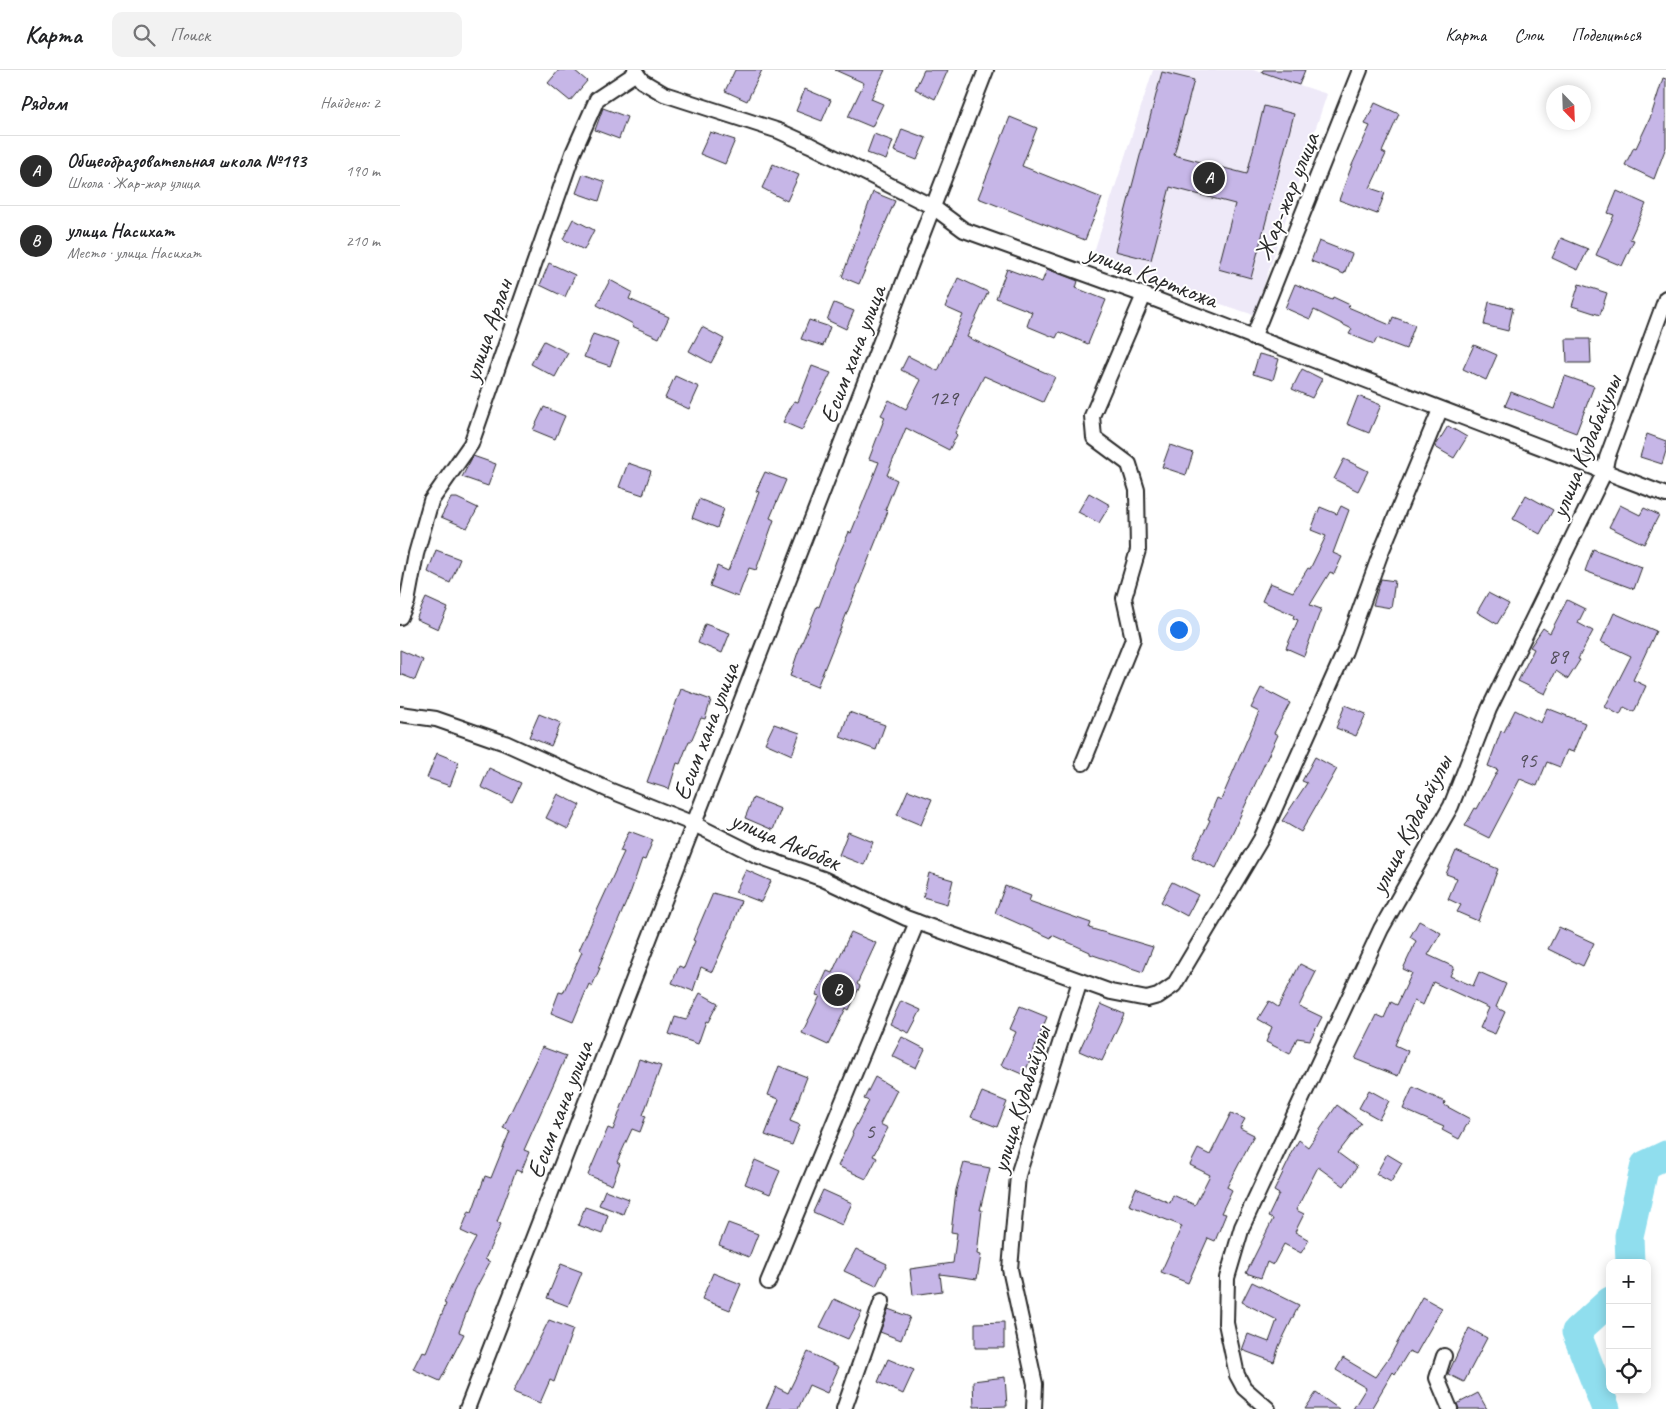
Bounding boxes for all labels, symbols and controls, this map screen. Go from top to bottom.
search box [112,12,462,57]
text: Карта [25,20,82,50]
icon: search [130,21,158,49]
text: Поиск [170,23,210,47]
text: Карта [1445,24,1486,46]
text: Слои [1514,24,1543,46]
text: Поделиться [1571,24,1641,46]
north arrow [1546,85,1591,130]
text: Рядом [20,90,67,116]
text: Найдено: 2 [320,93,380,113]
street label: Жар-жар улица [1247,126,1328,265]
text: Общеобразовательная школа №193 [67,149,306,173]
pin: A [1193,159,1225,197]
text: A [32,161,40,181]
text: 190 m [346,161,380,181]
text: Школа · Жар-жар улица [67,173,199,193]
text: улица Насихат [67,219,174,243]
text: B [32,231,40,251]
text: 210 m [346,231,380,251]
street label: улица Карткожа [1080,236,1224,317]
text: Место · улица Насихат [67,243,201,263]
street label: улица Арлан [455,273,521,387]
street label: Есим хана улица [812,279,895,428]
street label: улица Кудабайулы [1542,369,1630,524]
house number: 129 [928,384,960,412]
your location [1166,617,1192,643]
house number: 89 [1548,642,1570,670]
street label: Есим хана улица [665,656,748,805]
house number: 95 [1517,746,1538,774]
street label: улица Кудабайулы [1361,748,1460,901]
street label: улица Акбобек [724,803,847,879]
pin: B [822,971,854,1009]
street label: улица Кудабайулы [983,1021,1059,1178]
street label: Есим хана улица [519,1034,602,1183]
house number: 5 [865,1117,876,1145]
map controls [1606,1259,1651,1394]
button: + [1606,1259,1651,1304]
button: − [1606,1304,1651,1349]
button: locate [1606,1349,1651,1394]

